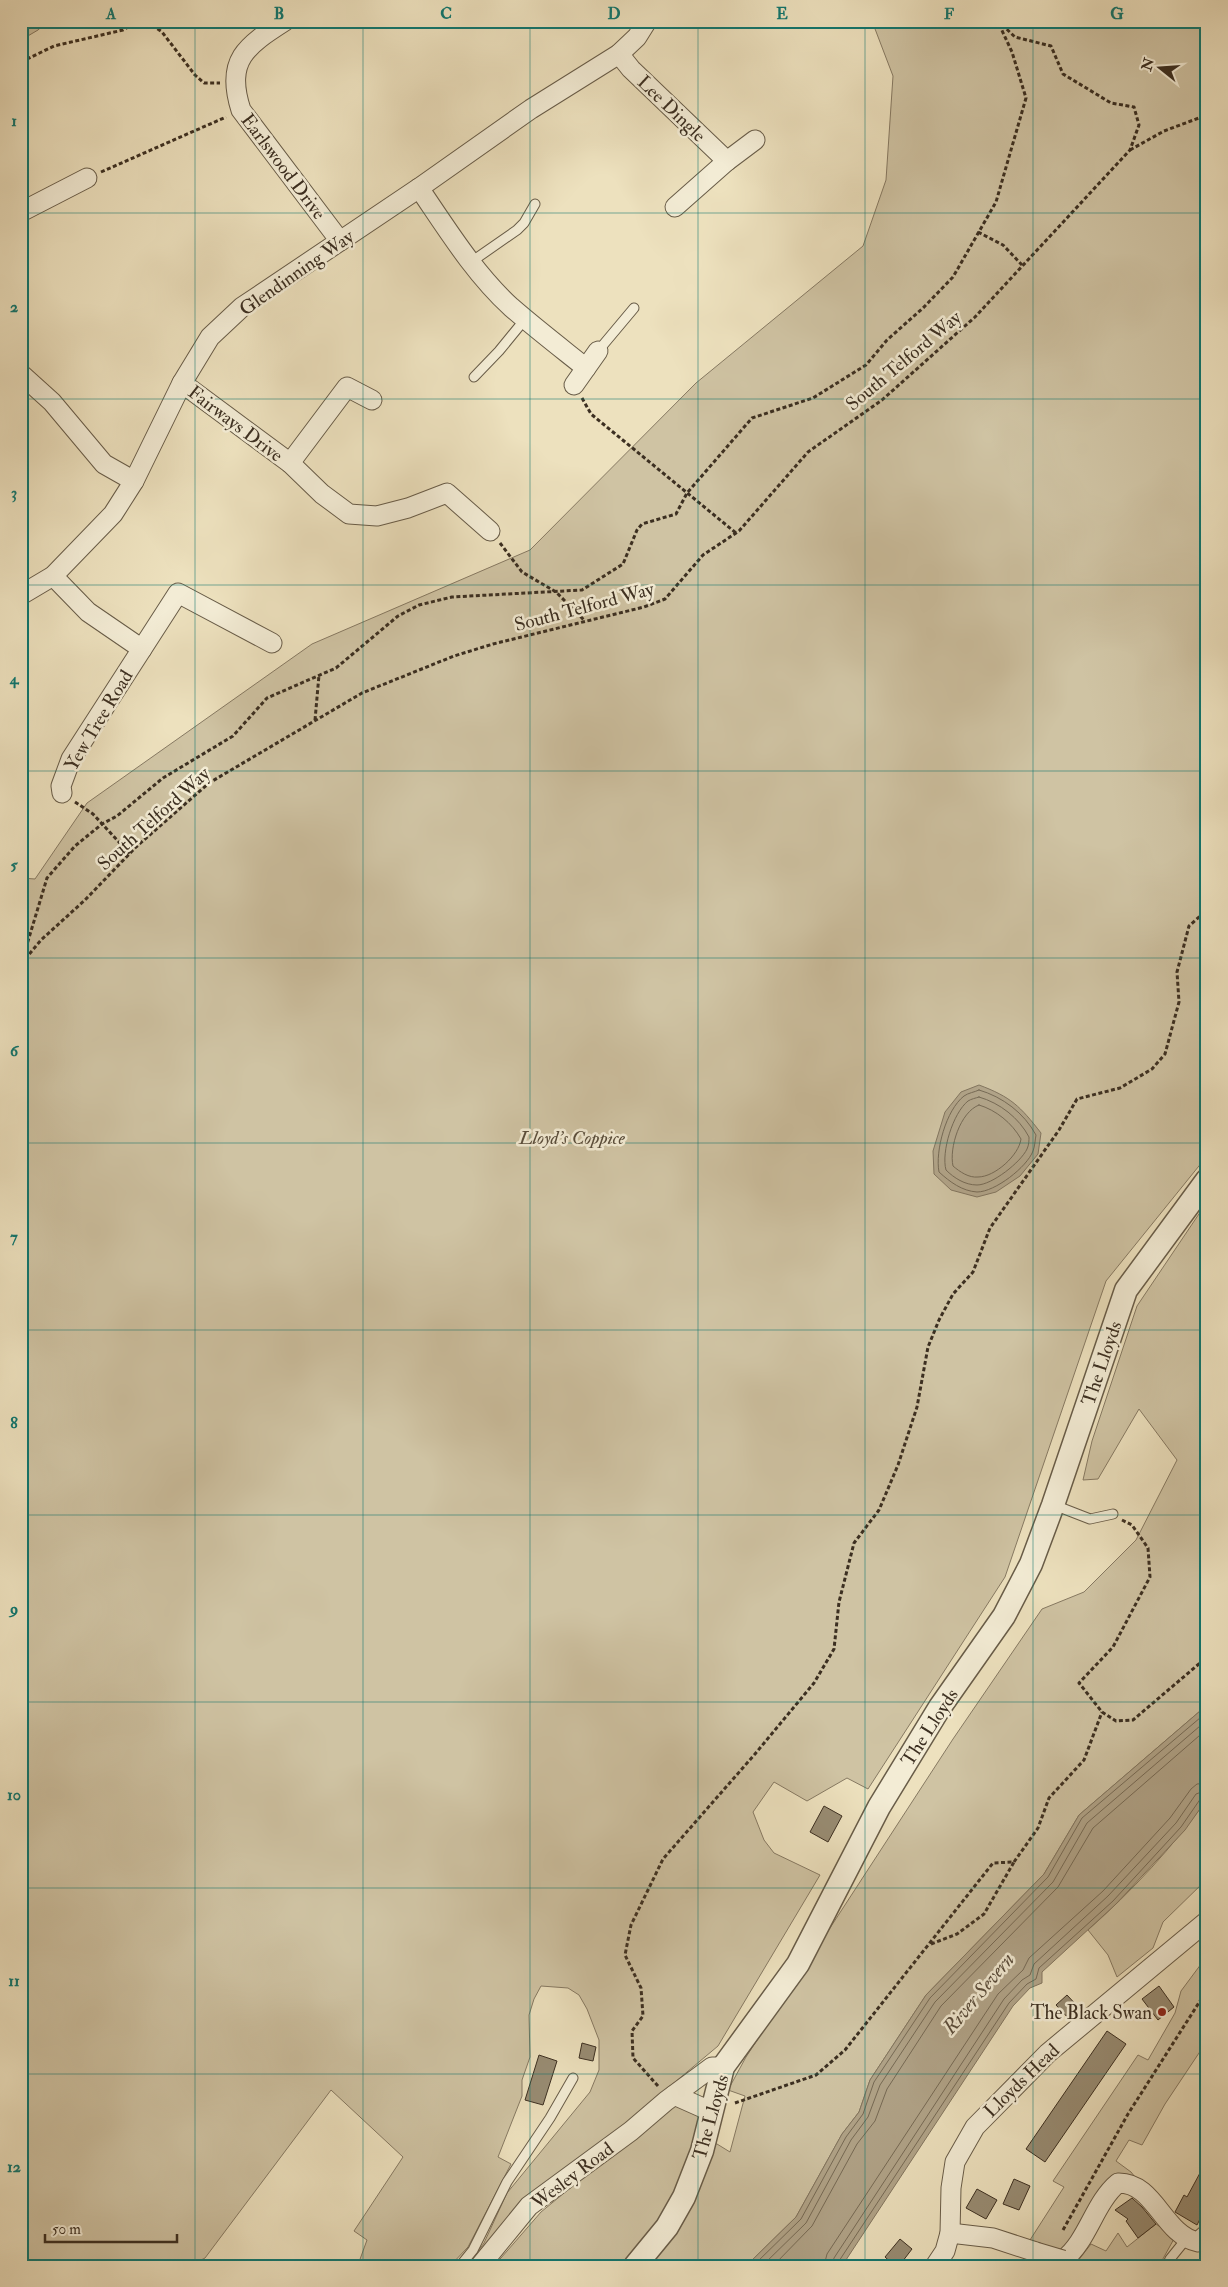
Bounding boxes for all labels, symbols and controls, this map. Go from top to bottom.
text: A [105,4,117,24]
text: B [274,4,284,24]
text: C [440,4,452,24]
text: D [607,4,621,24]
text: E [776,4,788,24]
text: F [944,4,954,24]
text: G [1110,4,1124,24]
north arrow [1136,42,1186,92]
text: N [1138,55,1158,74]
street label: Lee Dingle [632,70,711,147]
street label: Earlswood Drive [236,109,331,224]
text: 1 [11,111,17,131]
street label: Glendinning Way [235,224,359,321]
text: 2 [10,297,18,317]
street label: South Telford Way [841,305,967,416]
street label: Fairways Drive [183,380,288,467]
text: 3 [11,483,17,503]
street label: South Telford Way [512,577,657,637]
street label: Yew Tree Road [59,665,139,775]
text: 4 [9,669,20,689]
street label: South Telford Way [92,761,215,876]
text: 5 [10,855,18,875]
text: 6 [10,1041,20,1061]
park label: Lloyd's Coppice [518,1126,626,1150]
text: 7 [10,1227,18,1247]
street label: The Lloyds [1076,1318,1128,1409]
text: 8 [10,1413,18,1433]
text: 9 [8,1599,18,1619]
street label: The Lloyds [896,1684,964,1771]
text: 10 [7,1785,21,1805]
water label: River Severn [937,1948,1020,2040]
text: 11 [8,1971,20,1991]
place label: The Black Swan [1031,2001,1152,2025]
marker: The Black Swan [1156,2006,1168,2018]
street label: Lloyds Head [979,2038,1065,2123]
street label: The Lloyds [687,2072,735,2163]
street label: Wesley Road [526,2137,619,2215]
text: 12 [7,2157,21,2177]
scale bar [45,2212,178,2244]
text: 50 m [52,2220,81,2239]

